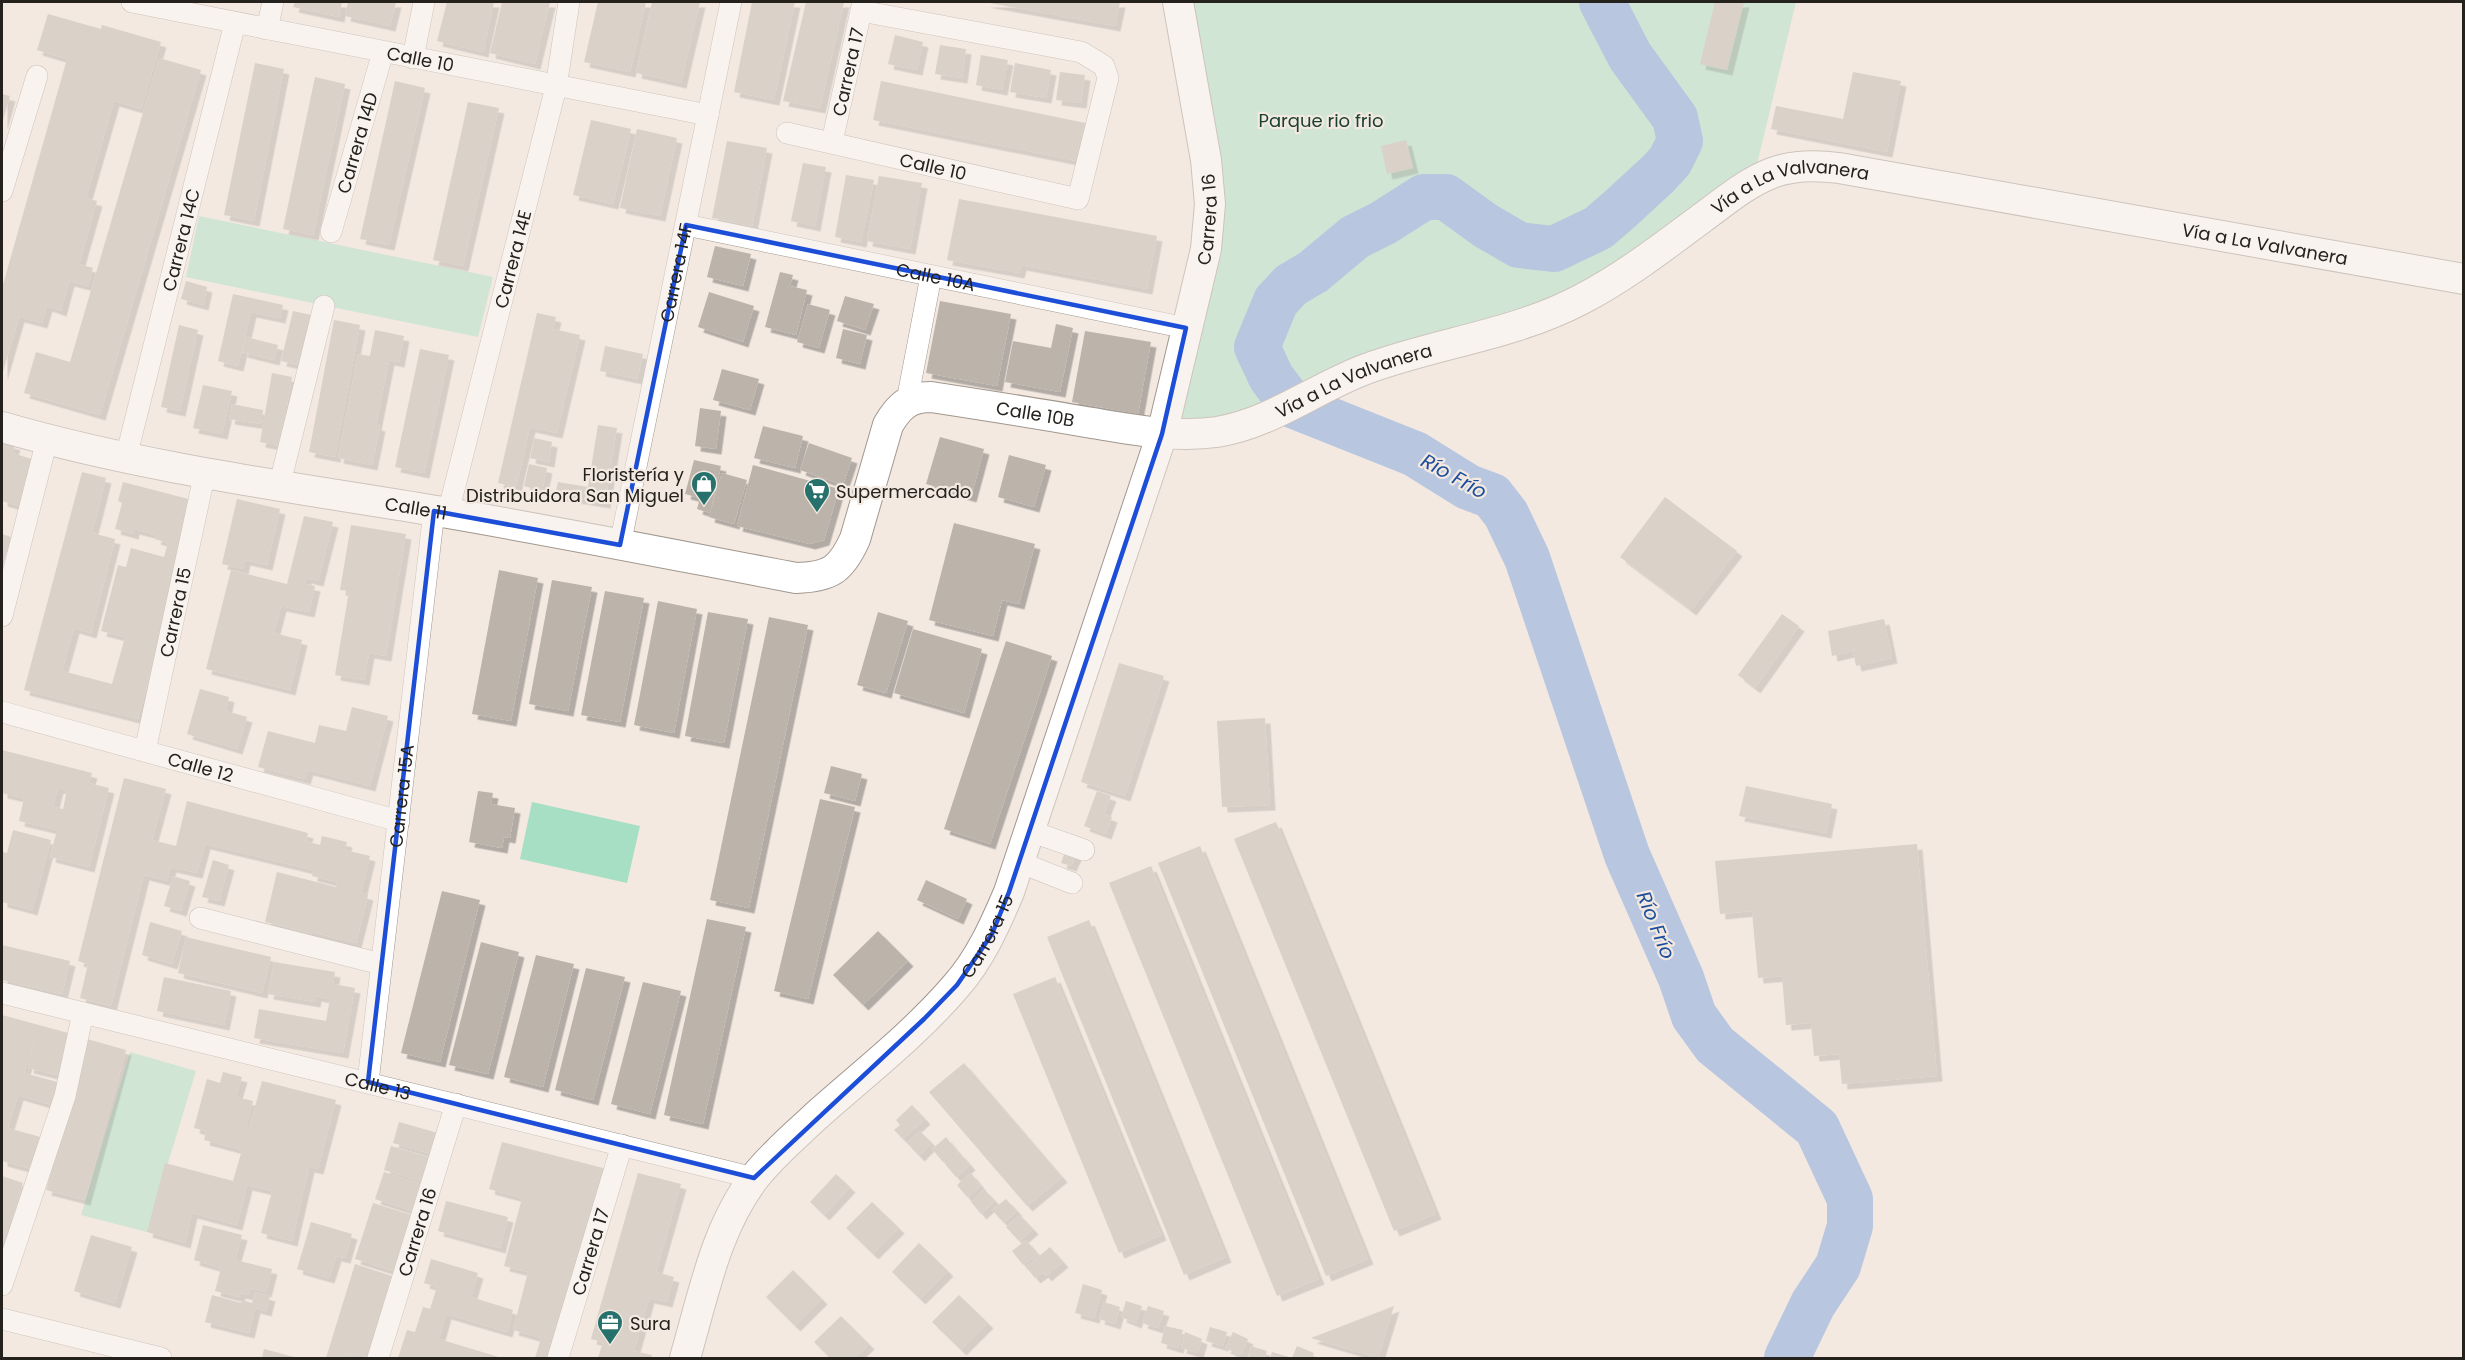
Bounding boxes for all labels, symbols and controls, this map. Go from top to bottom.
street label: Carrera 17 [826,25,870,118]
street label: Calle 10 [385,40,456,77]
street label: Carrera 14D [330,89,383,196]
park label: Parque rio frio [1258,108,1384,133]
street label: Calle 10 [897,146,969,186]
street label: Vía a La Valvanera [1706,154,1871,220]
street label: Carrera 16 [1190,173,1223,268]
street label: Carrera 14C [156,186,206,294]
street label: Carrera 14E [488,207,537,311]
street label: Vía a La Valvanera [2180,217,2350,271]
street label: Carrera 14F [653,221,698,324]
street label: Calle 10A [894,256,978,297]
street label: Vía a La Valvanera [1271,337,1435,424]
street label: Calle 10B [994,395,1077,432]
water label: Río Frío [1416,447,1492,505]
place label: Floristería y Distribuidora San Miguel [466,462,684,508]
shop icon: Floristería y Distribuidora San Miguel [689,469,719,507]
supermarket icon: Supermercado [802,476,832,514]
place label: Supermercado [836,479,971,504]
street label: Calle 11 [383,490,449,525]
street label: Carrera 15 [153,565,197,660]
street label: Carrera 15A [383,743,419,849]
street label: Calle 12 [165,746,236,787]
water label: Río Frío [1630,887,1682,963]
street label: Carrera 15 [954,890,1019,983]
street label: Calle 13 [342,1065,413,1106]
street label: Carrera 16 [391,1184,442,1279]
street label: Carrera 17 [565,1205,615,1298]
office icon: Sura [595,1308,625,1346]
place label: Sura [630,1311,671,1336]

